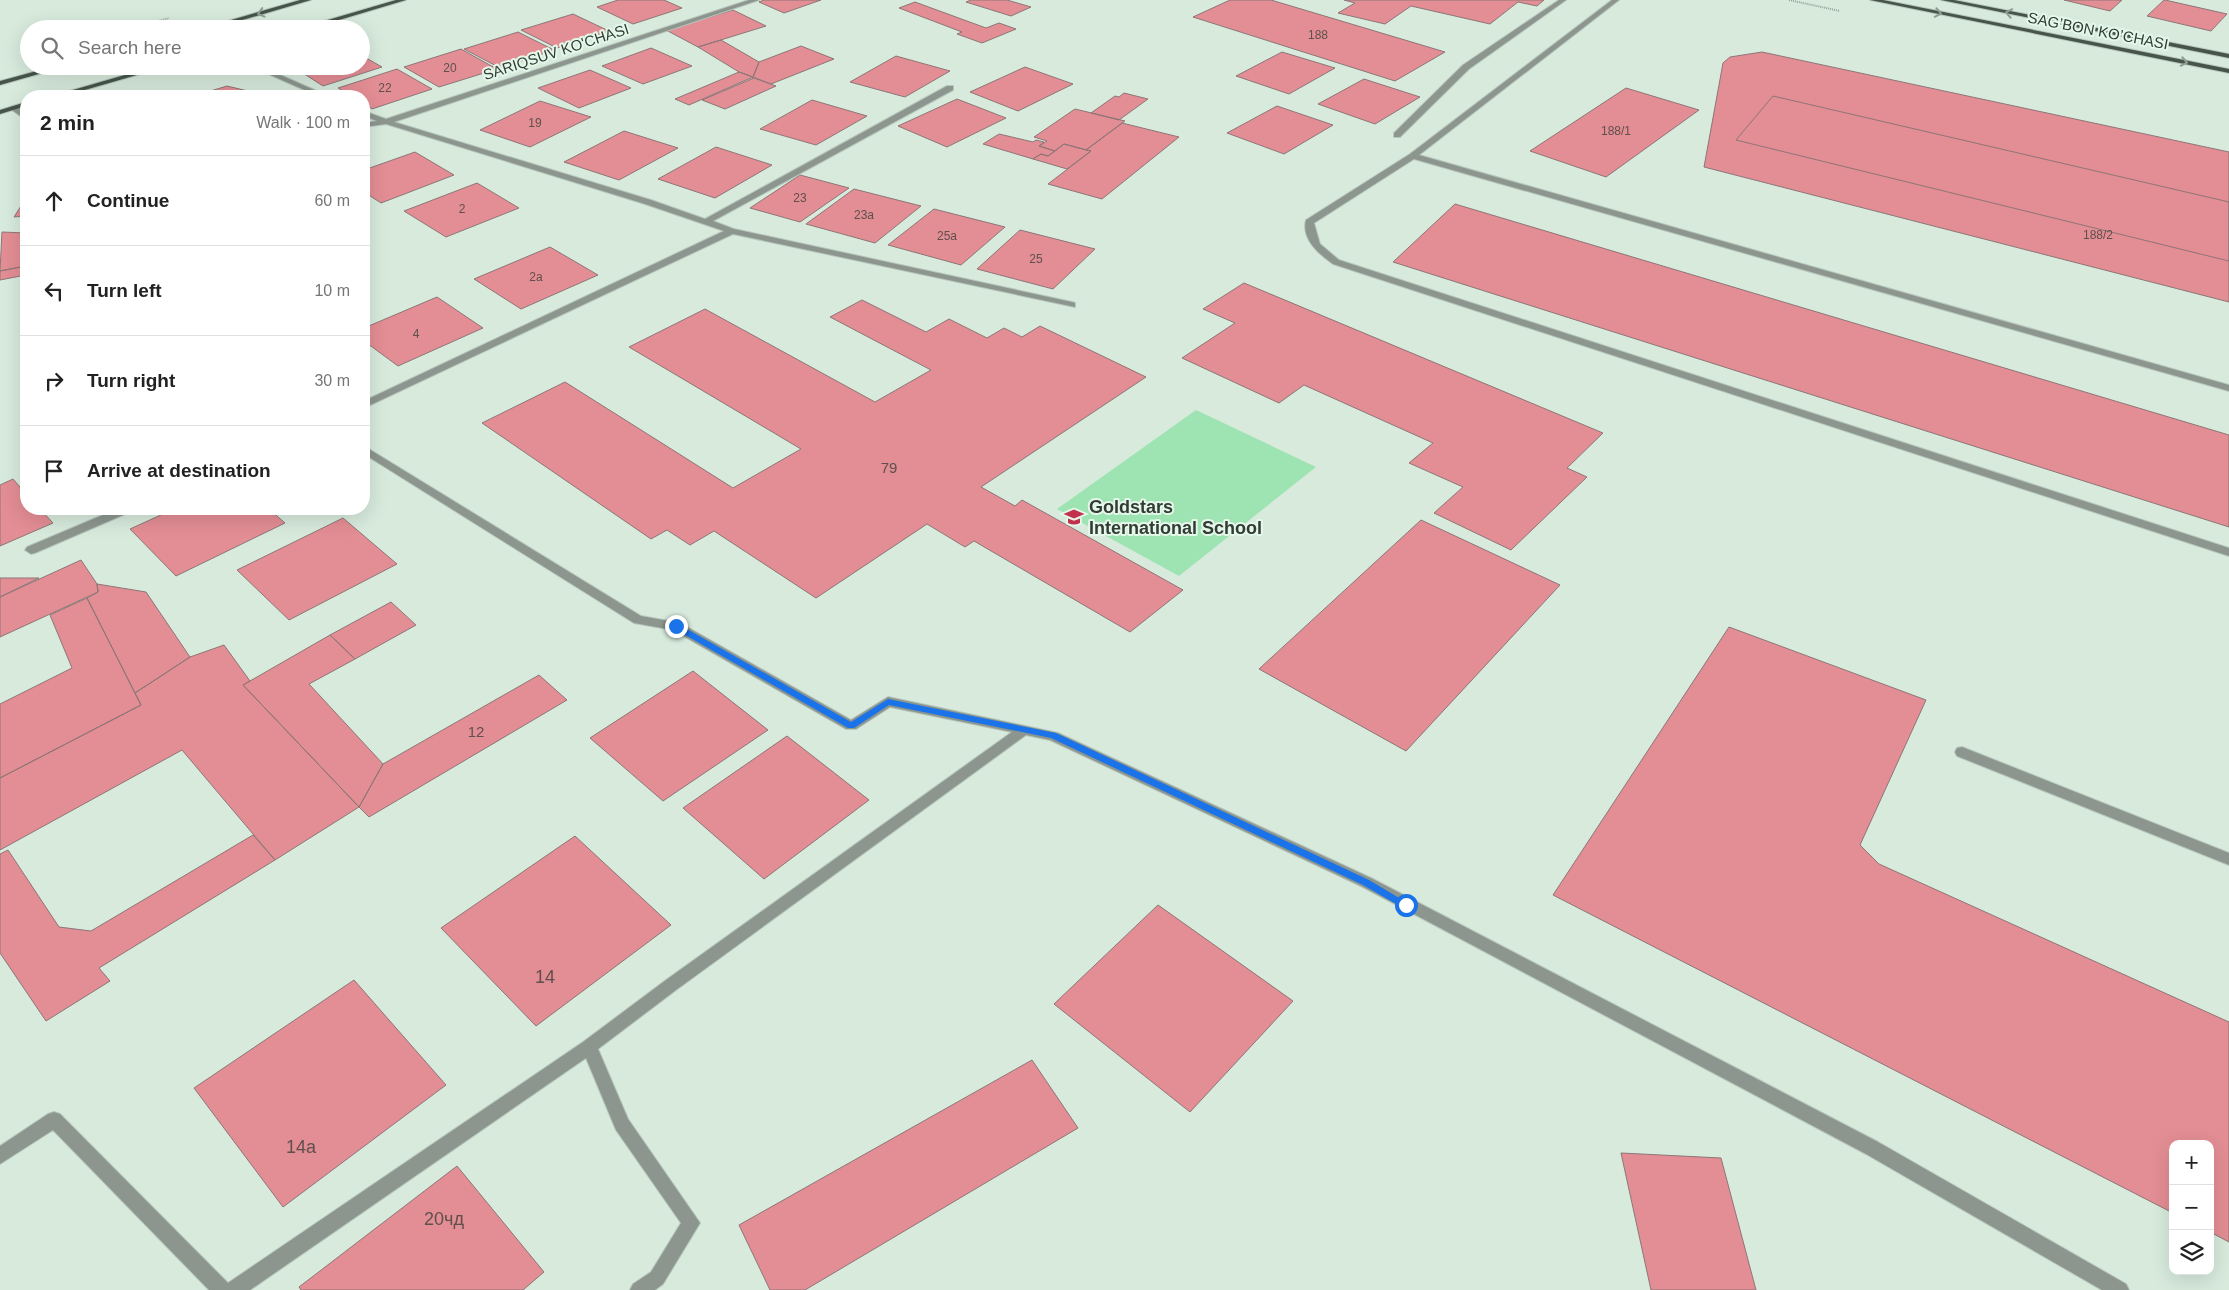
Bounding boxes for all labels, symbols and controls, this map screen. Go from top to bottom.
one-way arrow [257,7,266,18]
one-way arrow [1934,7,1943,18]
one-way arrow [2005,8,2014,18]
street label: SAG’BON KO’CHASI [2027,9,2170,52]
search box [20,20,370,75]
street label: SARIQSUV KO'CHASI [481,20,631,83]
house number: 188 [1308,28,1328,42]
icon: search [38,34,66,62]
text: Search here [78,37,182,58]
one-way arrow [2179,56,2188,67]
house number: 20 [443,61,457,75]
house number: 22 [378,81,392,95]
text: 2 min [40,111,95,134]
text: Walk · 100 m [256,114,350,131]
house number: 19 [528,116,542,130]
house number: 188/1 [1601,124,1631,138]
icon: ahead [40,187,68,215]
text: Continue [87,190,169,211]
house number: 23 [793,191,807,205]
text: 60 m [314,192,350,209]
house number: 2 [459,202,466,216]
house number: 23а [854,208,874,222]
house number: 188/2 [2083,228,2113,242]
house number: 25а [937,229,957,243]
house number: 25 [1029,252,1043,266]
house number: 2a [529,270,543,284]
icon: left [40,277,68,305]
text: Turn left [87,280,162,301]
text: 10 m [314,282,350,299]
house number: 4 [413,327,420,341]
icon: right [40,367,68,395]
text: Turn right [87,370,175,391]
text: 30 m [314,372,350,389]
icon: arrive [40,457,68,485]
house number: 79 [881,459,897,476]
text: Arrive at destination [87,460,271,481]
place label: Goldstars International School [1089,497,1262,538]
school or university icon: Goldstars International School [1063,506,1085,528]
route end [665,615,688,638]
house number: 12 [468,723,484,740]
route start [1395,894,1418,917]
house number: 14 [535,967,555,987]
house number: 14a [286,1137,317,1157]
map controls [2169,1140,2214,1275]
button: + [2169,1140,2214,1185]
button: − [2169,1185,2214,1230]
house number: 20чд [424,1209,464,1229]
button: layers [2169,1230,2214,1275]

